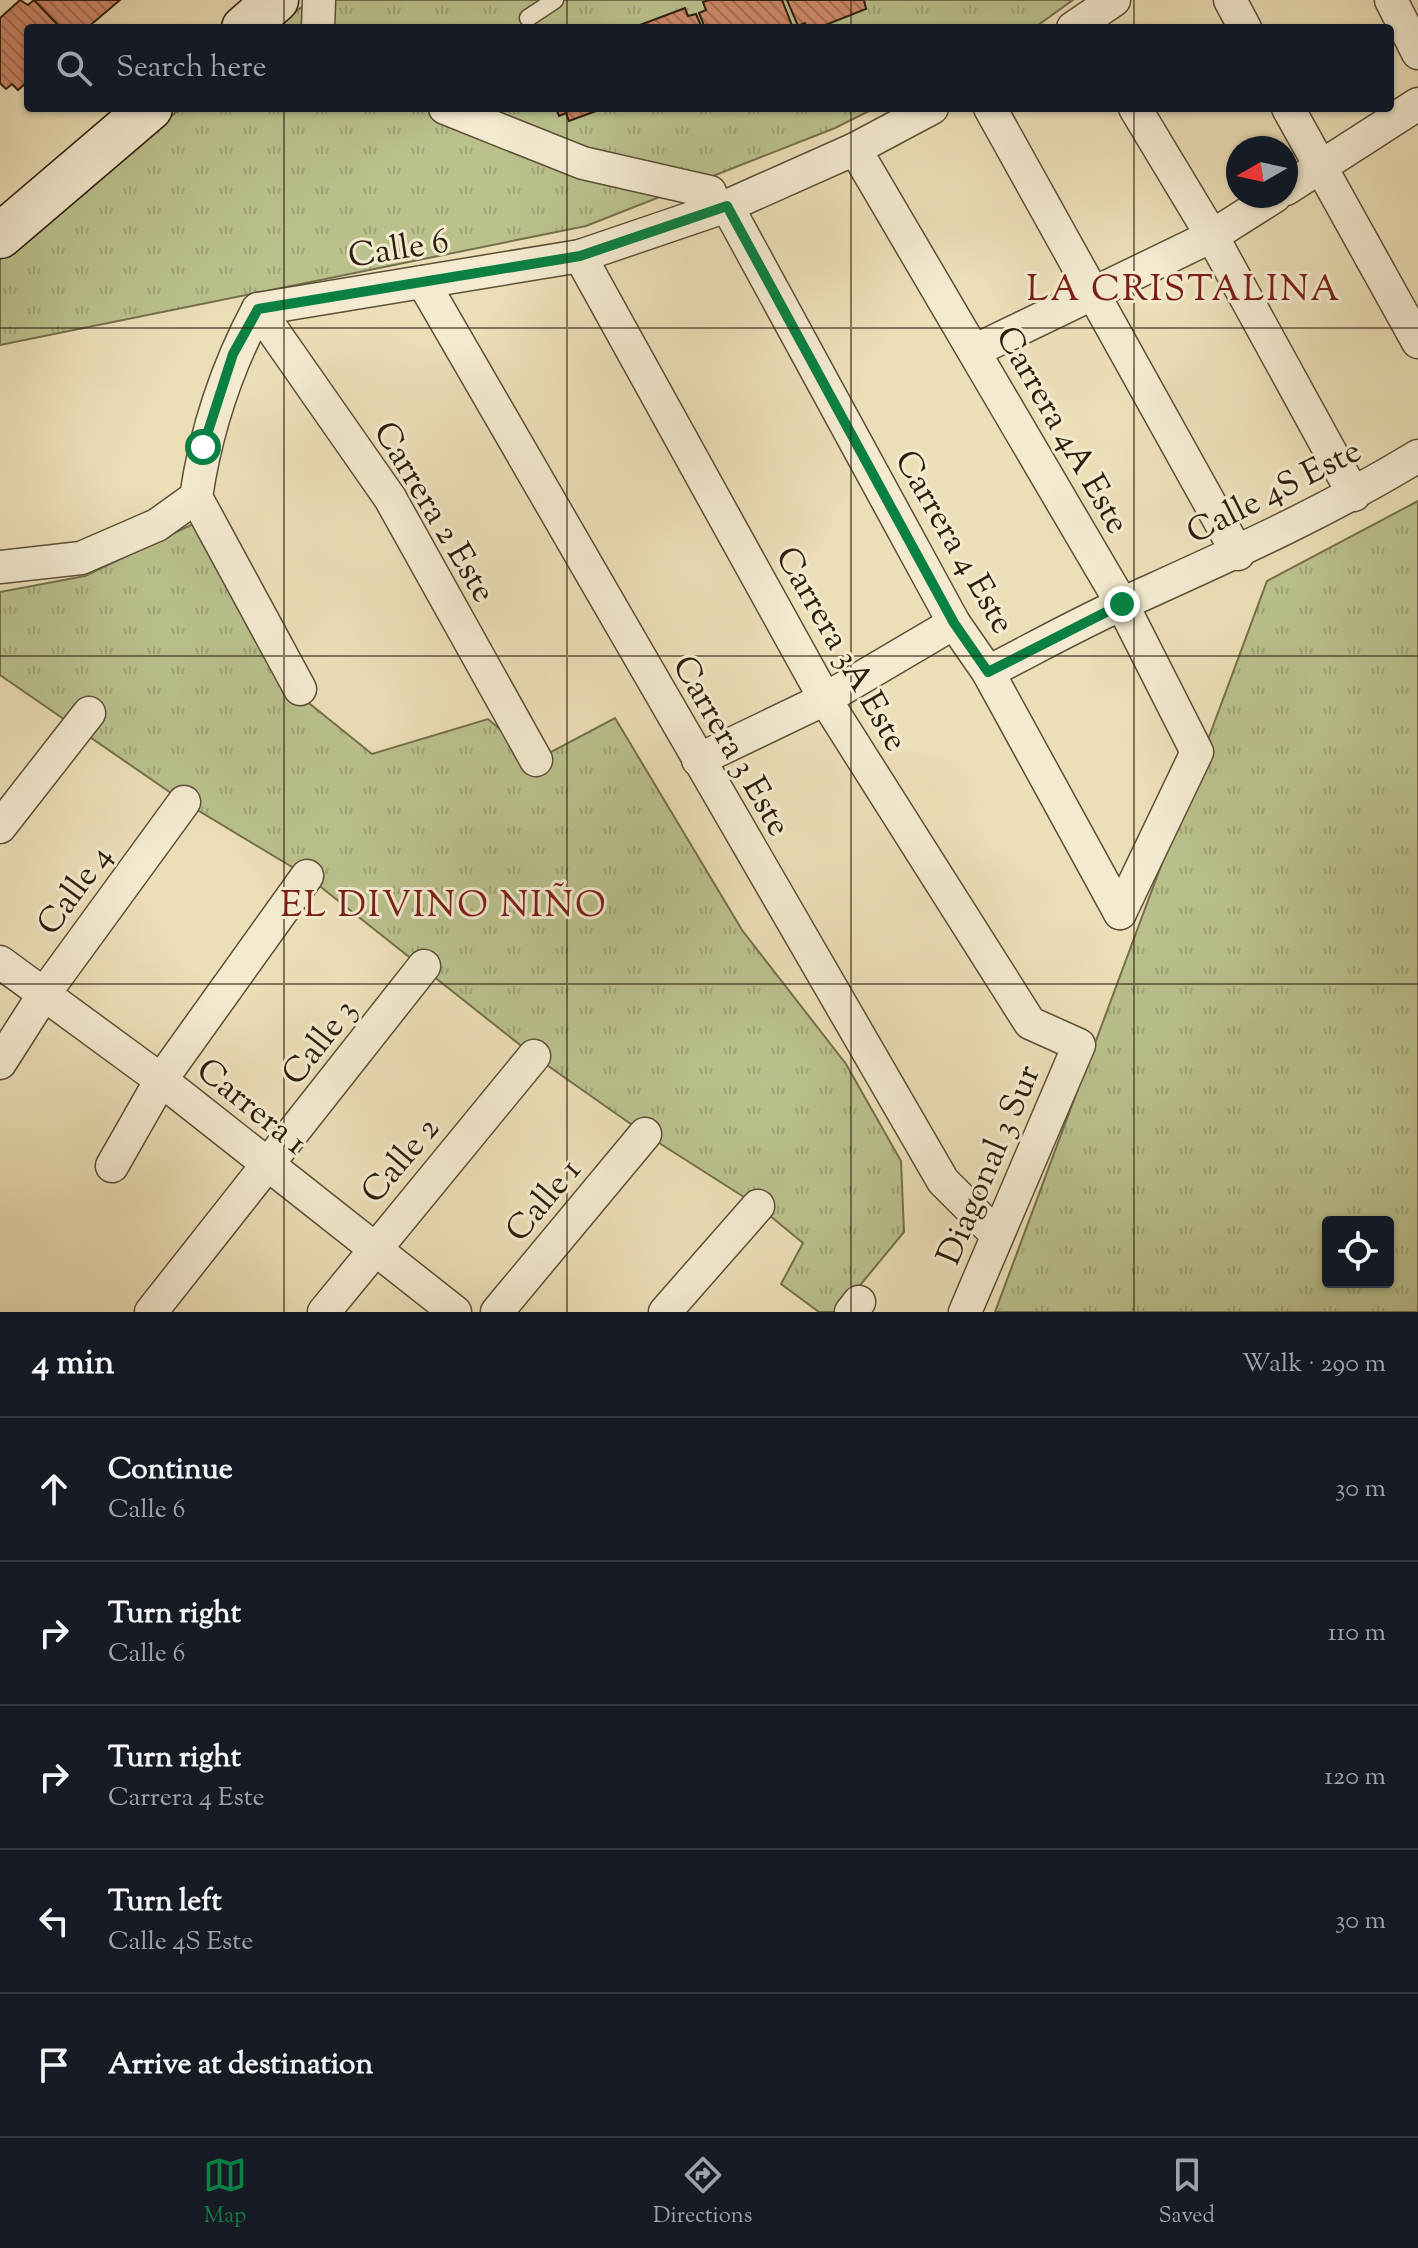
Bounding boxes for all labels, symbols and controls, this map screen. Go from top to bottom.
search box [24,24,1394,112]
icon: search [52,46,96,90]
text: Search here [116,47,266,90]
north arrow [1226,136,1298,208]
street label: Calle 6 [345,218,452,283]
district label: LA CRISTALINA [1026,265,1342,317]
street label: Carrera 4A Este [982,318,1140,544]
street label: Carrera 2 Este [360,413,506,613]
street label: Calle 4S Este [1179,428,1370,558]
route start [185,429,221,465]
street label: Carrera 4 Este [881,442,1025,644]
street label: Carrera 3A Este [761,538,918,761]
route end [1104,586,1140,622]
street label: Carrera 3 Este [658,647,802,846]
street label: Calle 4 [26,836,125,947]
district label: EL DIVINO NIÑO [280,881,608,933]
street label: Calle 3 [271,989,370,1097]
street label: Carrera 1 [185,1048,317,1168]
street label: Diagonal 3 Sur [926,1058,1054,1273]
street label: Calle 2 [351,1107,453,1215]
street label: Calle 1 [495,1149,594,1254]
map controls [1322,1216,1394,1288]
button: locate [1322,1216,1394,1288]
text: 4 min [32,1340,114,1389]
text: Walk · 290 m [1242,1346,1386,1383]
text: Continue [108,1449,233,1492]
icon: ahead [32,1467,76,1511]
text: 30 m [1335,1471,1386,1508]
text: Calle 6 [108,1492,185,1529]
text: Turn right [108,1593,241,1636]
icon: right [32,1611,76,1655]
text: 110 m [1328,1615,1386,1652]
text: Calle 6 [108,1636,185,1673]
text: Turn right [108,1737,241,1780]
icon: right [32,1755,76,1799]
text: 120 m [1324,1759,1386,1796]
text: Carrera 4 Este [108,1780,265,1817]
text: Turn left [108,1881,222,1924]
icon: left [32,1899,76,1943]
text: 30 m [1335,1903,1386,1940]
text: Calle 4S Este [108,1924,253,1961]
icon: arrive [32,2043,76,2087]
text: Arrive at destination [108,2044,373,2087]
tab: Map [203,2153,247,2233]
tab: Directions [653,2153,752,2233]
tab: Saved [1158,2153,1215,2233]

